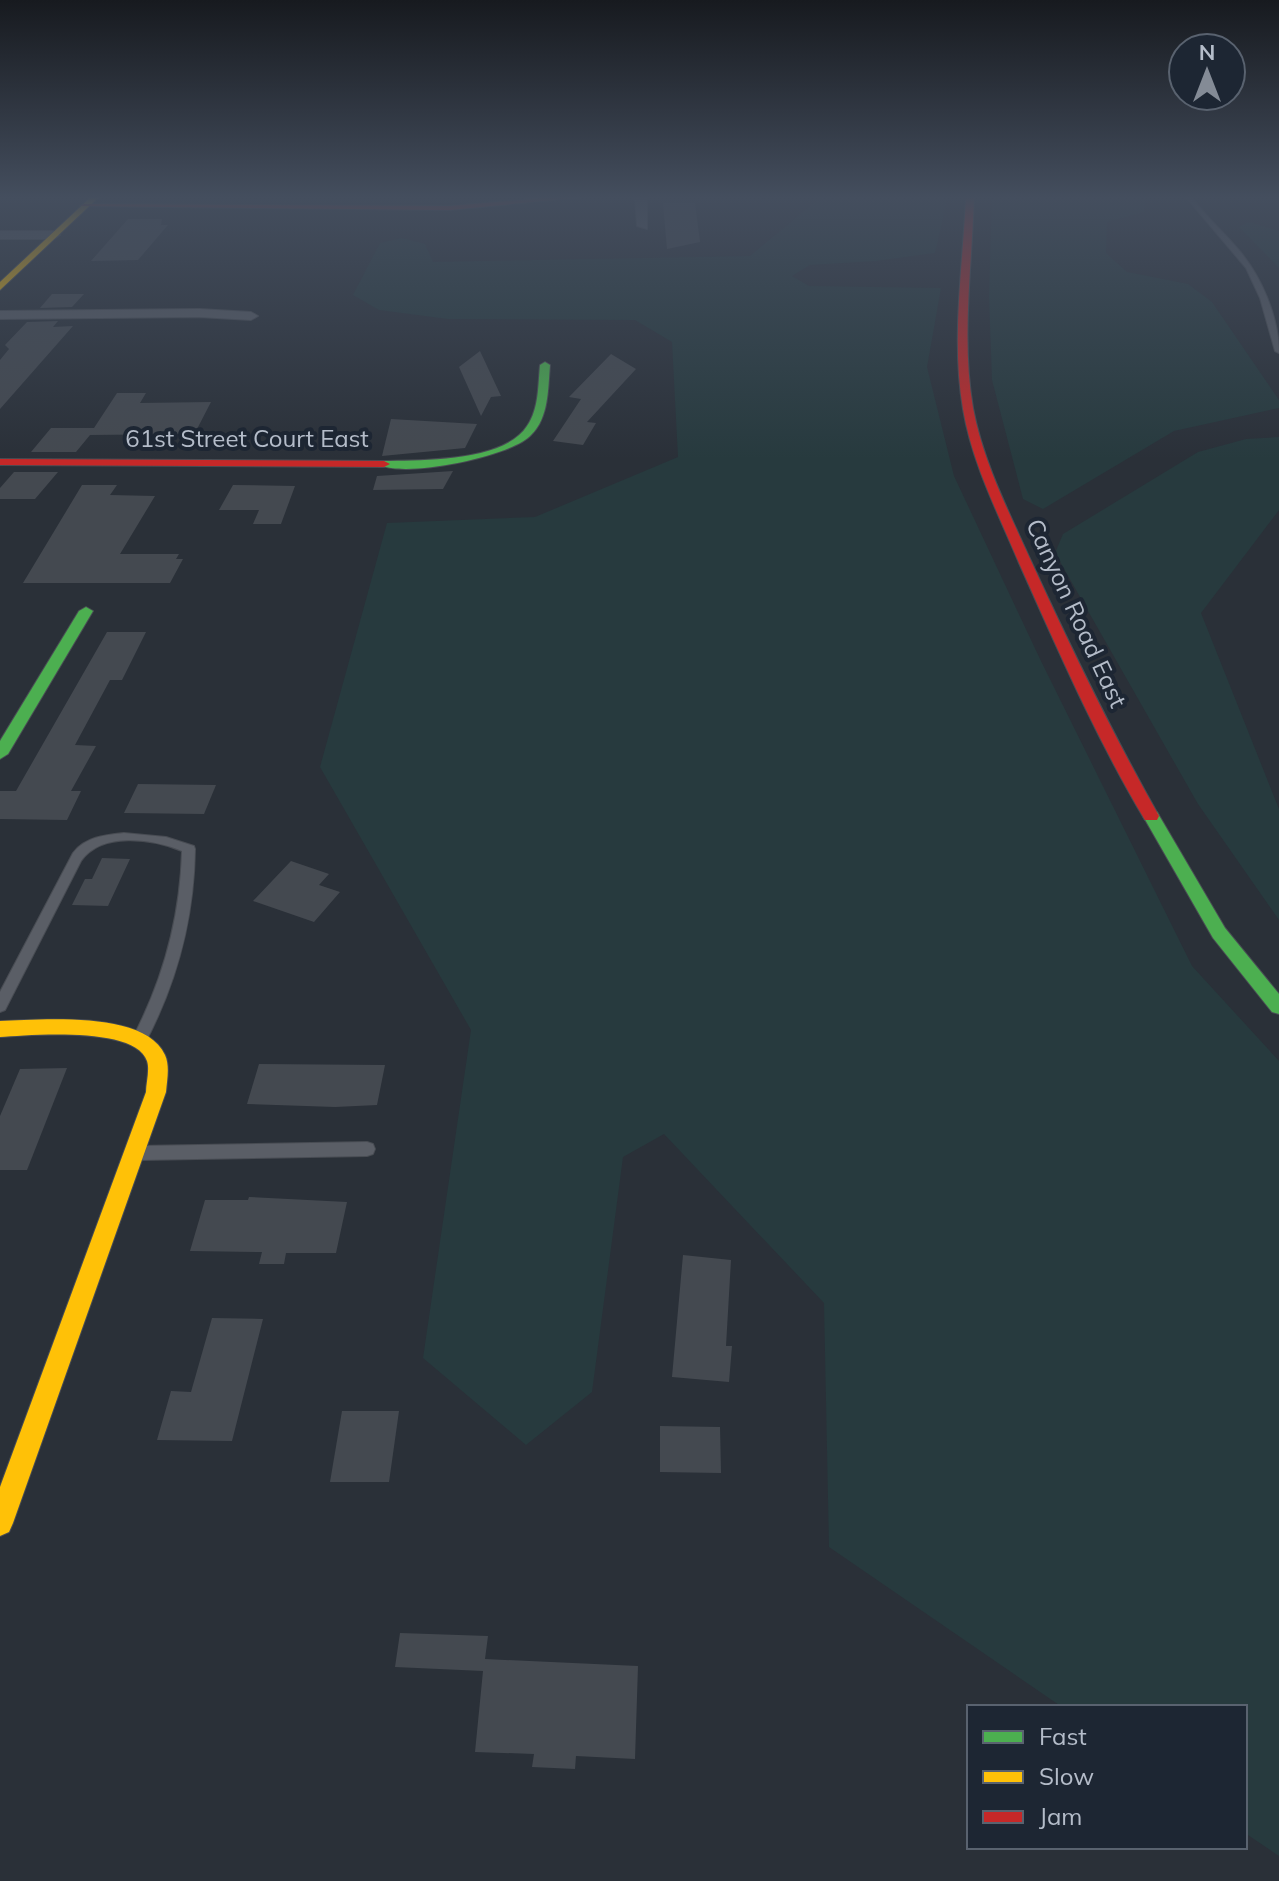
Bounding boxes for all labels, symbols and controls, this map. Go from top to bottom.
north arrow [1167,32,1247,112]
text: N [1199,38,1215,66]
street label: 61st Street Court East [125,423,369,453]
street label: Canyon Road East [1020,514,1134,712]
legend [967,1705,1247,1849]
text: Fast [1039,1721,1087,1751]
text: Slow [1039,1761,1094,1791]
text: Jam [1039,1801,1082,1831]

